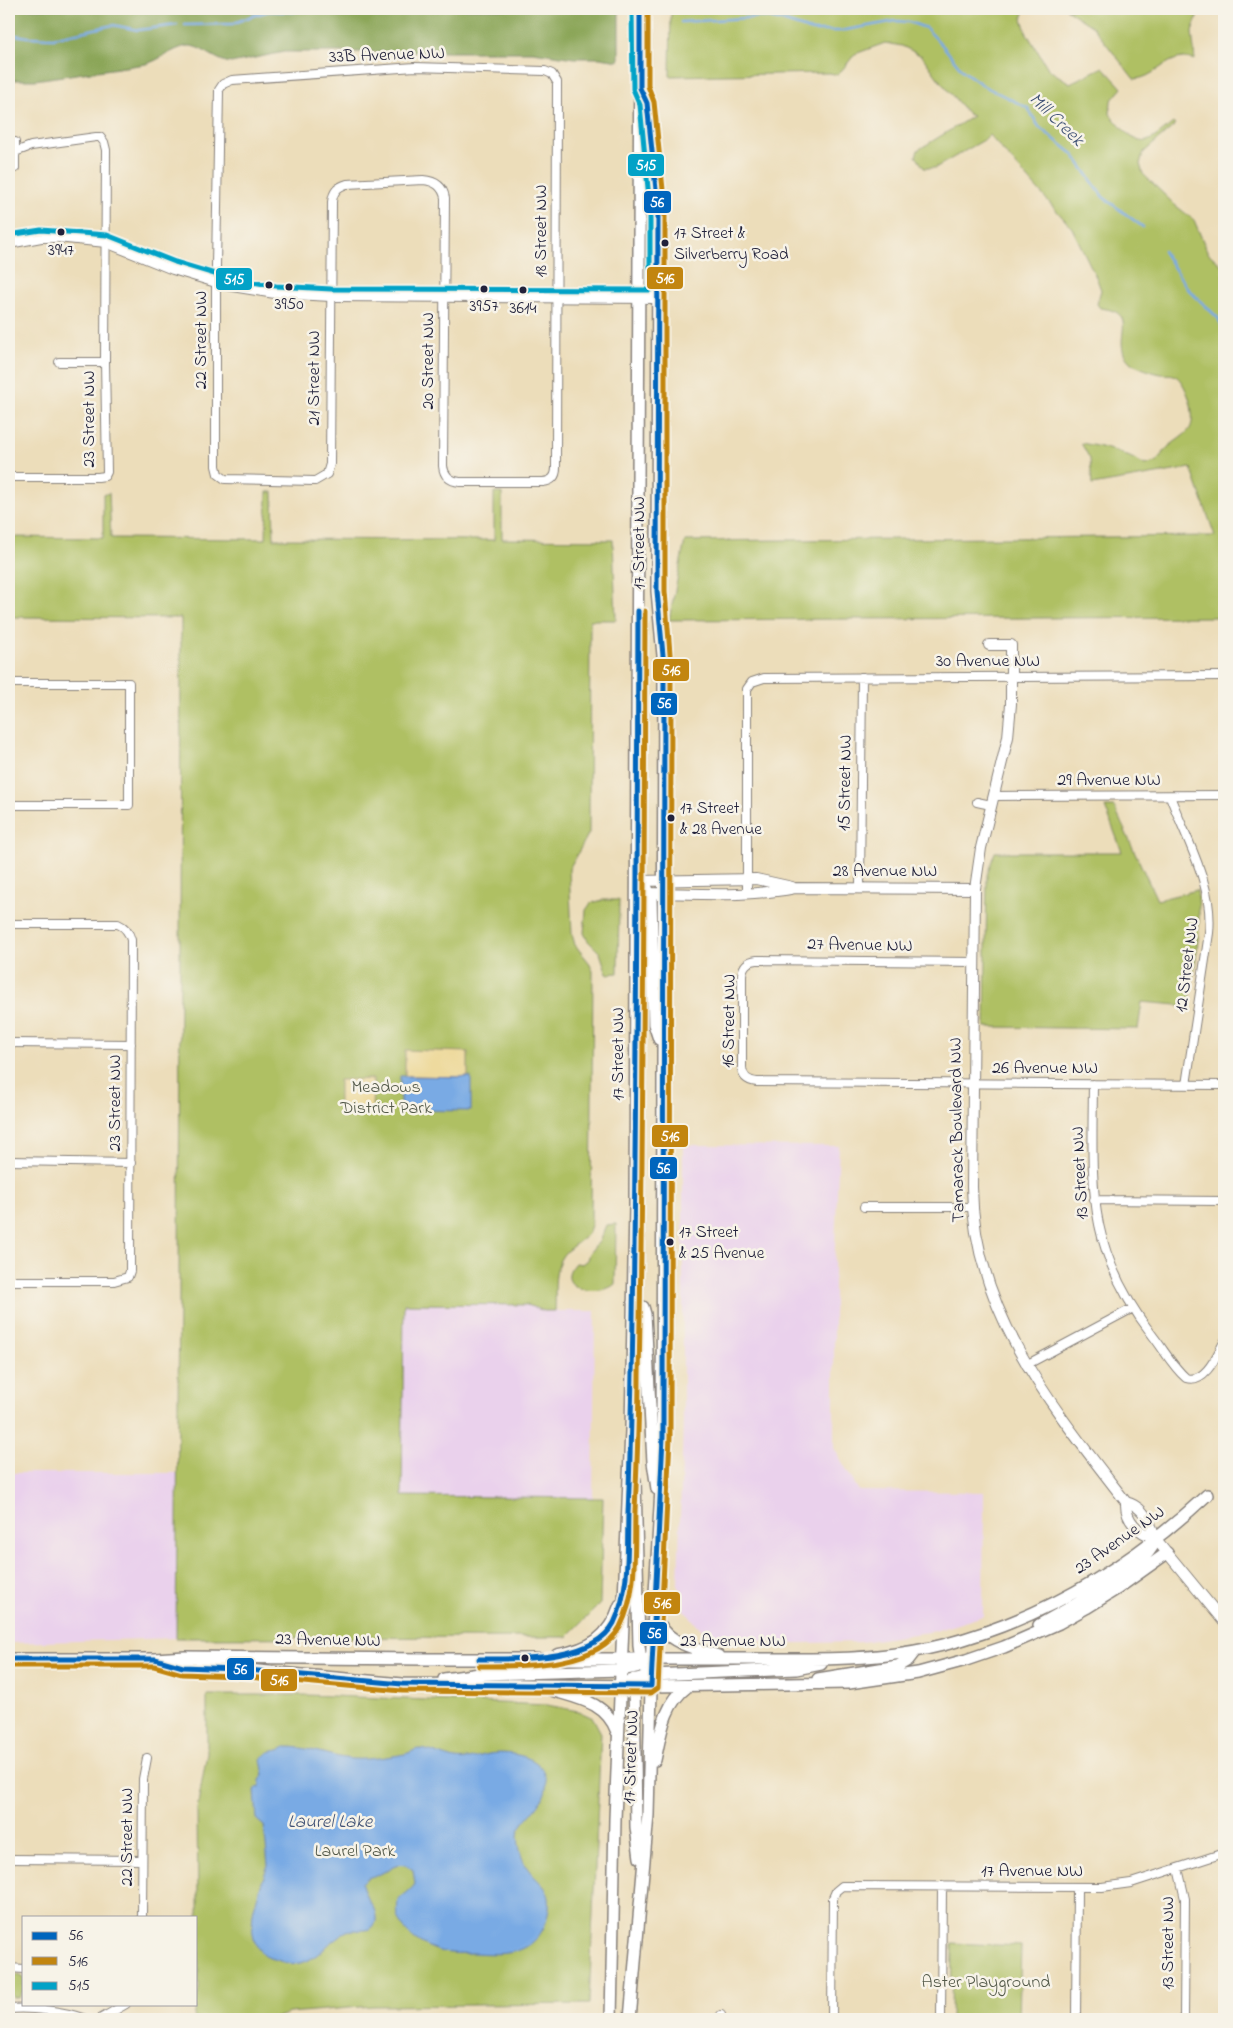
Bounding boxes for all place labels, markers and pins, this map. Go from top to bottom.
place label: 17 Street & Silverberry Road [674,221,789,268]
marker: 3947 [56,227,66,237]
place label: 3947 [48,238,74,263]
marker: 17 Street & Silverberry Road [660,238,670,248]
unlabelled marker [264,280,274,290]
marker: 3950 [284,282,294,292]
marker: 3957 [479,284,489,294]
marker: 3614 [518,285,528,295]
place label: 3950 [274,292,304,317]
place label: 3957 [470,294,498,319]
place label: 3614 [510,296,536,321]
place label: 17 Street & 28 Avenue [680,796,762,842]
marker: 17 Street & 28 Avenue [666,813,676,823]
place label: 17 Street & 25 Avenue [679,1220,765,1266]
marker: 17 Street & 25 Avenue [665,1237,675,1247]
unlabelled marker [520,1653,530,1663]

